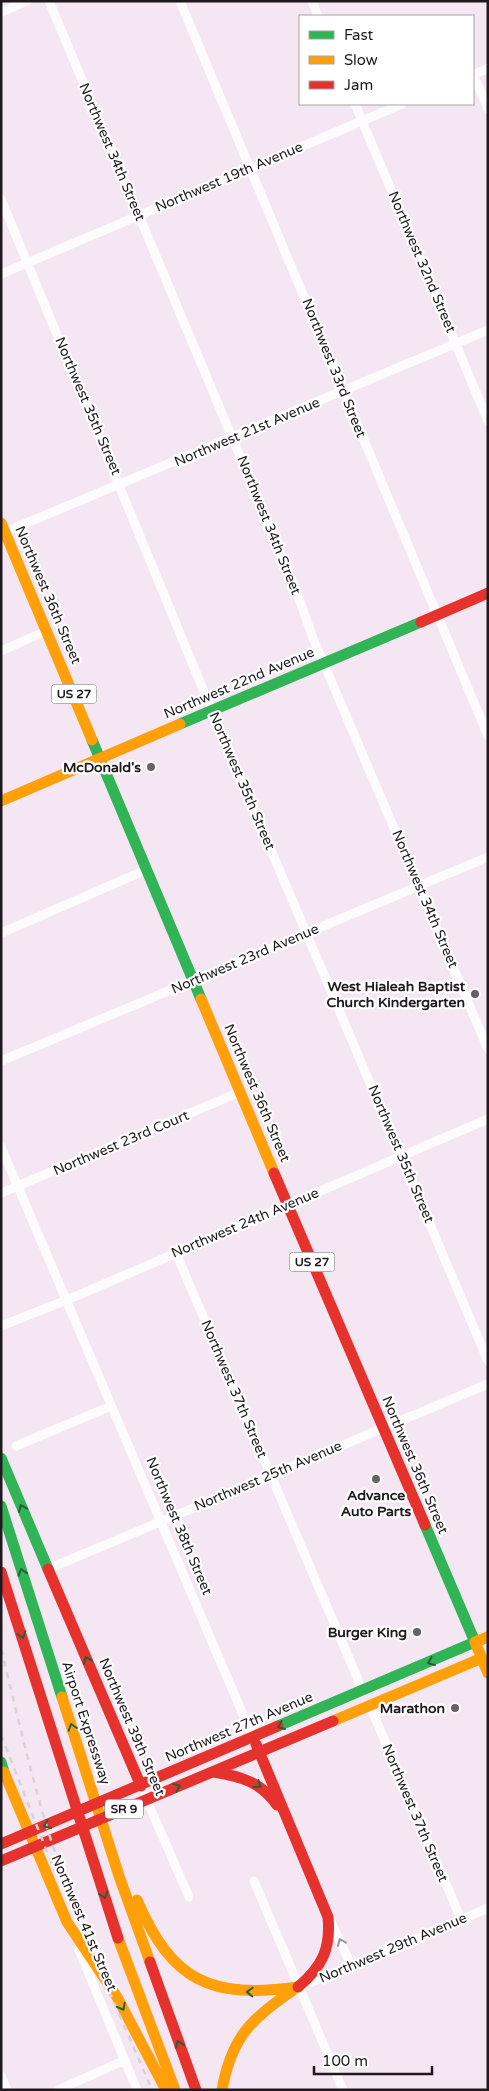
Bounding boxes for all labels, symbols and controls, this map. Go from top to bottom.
legend [299,15,474,105]
text: Fast [344,26,374,44]
text: Slow [344,51,378,69]
text: Jam [344,76,373,94]
street label: Northwest 34th Street [75,80,149,224]
street label: Northwest 19th Avenue [153,138,305,216]
street label: Northwest 32nd Street [385,189,460,336]
street label: Northwest 33rd Street [298,296,370,441]
street label: Northwest 35th Street [51,334,125,478]
street label: Northwest 21st Avenue [172,394,322,470]
street label: Northwest 34th Street [233,453,305,598]
street label: Northwest 36th Street [11,523,85,667]
street label: Northwest 22nd Avenue [161,644,317,722]
road number: US 27 [52,684,96,704]
street label: Northwest 35th Street [205,709,279,853]
place label: McDonald's [63,759,141,776]
marker: McDonald's [145,761,157,773]
street label: Northwest 34th Street [388,827,462,971]
street label: Northwest 23rd Avenue [169,920,321,998]
place label: West Hialeah Baptist Church Kindergarten [326,978,466,1011]
marker: West Hialeah Baptist Church Kindergarten [469,988,481,1000]
street label: Northwest 36th Street [220,1021,294,1165]
street label: Northwest 35th Street [364,1082,438,1226]
street label: Northwest 23rd Court [51,1106,192,1179]
street label: Northwest 24th Avenue [169,1184,321,1262]
road number: US 27 [290,1252,334,1272]
street label: Northwest 37th Street [197,1317,271,1461]
street label: Northwest 36th Street [378,1393,452,1537]
street label: Northwest 25th Avenue [192,1437,344,1515]
street label: Northwest 38th Street [142,1454,216,1598]
marker: Advance Auto Parts [370,1473,382,1485]
place label: Advance Auto Parts [341,1487,412,1520]
one-way arrow [18,1504,29,1513]
one-way arrow [18,1569,28,1577]
place label: Burger King [328,1624,407,1641]
marker: Burger King [411,1626,423,1638]
one-way arrow [16,1631,26,1639]
street label: Northwest 39th Street [95,1655,169,1799]
one-way arrow [83,1656,94,1665]
one-way arrow [427,1657,435,1667]
street label: Airport Expressway [58,1659,114,1787]
street label: Northwest 27th Avenue [163,1688,315,1766]
place label: Marathon [380,1700,445,1717]
marker: Marathon [449,1702,461,1714]
one-way arrow [277,1719,286,1730]
one-way arrow [68,1723,78,1732]
street label: Northwest 37th Street [378,1741,452,1885]
one-way arrow [252,1779,262,1788]
one-way arrow [172,1782,181,1793]
road number: SR 9 [105,1800,143,1818]
one-way arrow [43,1818,52,1829]
street label: Northwest 41st Street [48,1852,121,1994]
one-way arrow [98,1891,108,1899]
street label: Northwest 29th Avenue [317,1909,469,1987]
one-way arrow [337,1938,347,1946]
one-way arrow [246,1986,254,1997]
one-way arrow [116,2002,126,2011]
one-way arrow [175,2040,185,2049]
scale bar [314,2044,432,2076]
text: 100 m [322,2052,368,2070]

